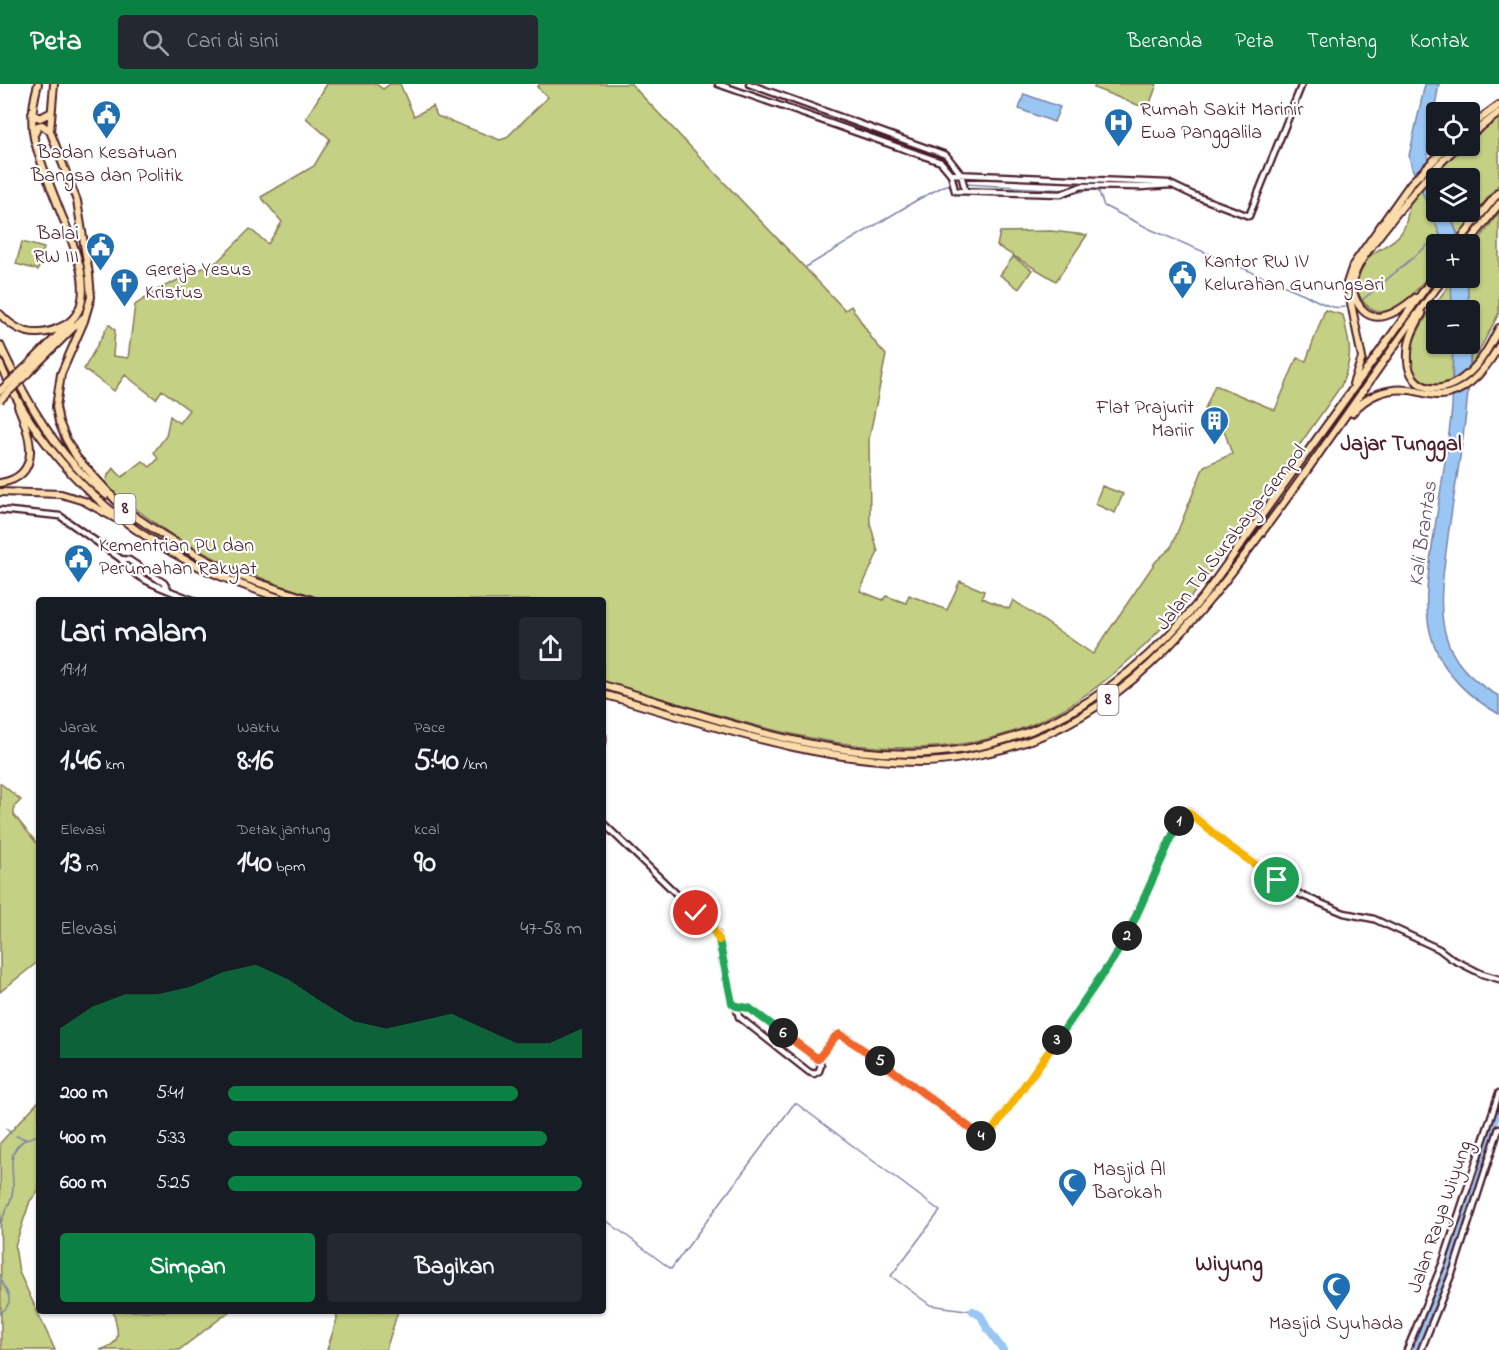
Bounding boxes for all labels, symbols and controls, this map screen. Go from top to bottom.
search box [118,15,538,69]
text: Peta [30,22,82,63]
icon: search [139,26,172,59]
text: Cari di sini [187,26,279,58]
text: Beranda [1127,27,1202,57]
text: Peta [1235,27,1274,57]
text: Tentang [1307,27,1377,57]
text: Kontak [1410,27,1469,57]
place label: Rumah Sakit Marinir Ewa Panggalila [1140,96,1304,149]
public building icon: Badan Kesatuan Bangsa dan Politik [91,99,123,141]
map controls [1426,102,1480,354]
button: locate [1426,102,1480,156]
hospital icon: Rumah Sakit Marinir Ewa Panggalila [1103,106,1135,148]
place label: Badan Kesatuan Bangsa dan Politik [30,139,183,192]
button: layers [1426,168,1480,222]
place label: Balai RW III [33,220,79,272]
public building icon: Balai RW III [84,230,116,272]
button: + [1426,234,1480,288]
place label: Kantor RW IV Kelurahan Gunungsari [1204,248,1384,301]
place label: Gereja Yesus Kristus [145,256,251,308]
public building icon: Kantor RW IV Kelurahan Gunungsari [1167,258,1199,300]
church icon: Gereja Yesus Kristus [108,266,140,308]
button: − [1426,300,1480,354]
place label: Flat Prajurit Mariir [1095,394,1195,446]
building icon: Flat Prajurit Mariir [1199,404,1231,446]
district label: Jajar Tunggal [1340,429,1462,462]
street label: Jalan Tol Surabaya–Gempol [1150,439,1314,637]
water label: Kali Brantas [1402,479,1446,588]
road number: 8 [114,494,136,524]
place label: Kementrian PU dan Perumahan Rakyat [99,532,257,584]
public building icon: Kementrian PU dan Perumahan Rakyat [62,542,94,584]
text: Lari malam [60,609,207,657]
button: share [519,617,582,680]
text: 19:11 [60,656,87,685]
road number: 8 [1098,685,1118,715]
text: Jarak [60,716,97,740]
text: Waktu [237,716,280,740]
text: Pace [414,716,445,740]
text: 1.46 [60,740,101,784]
text: 8:16 [237,740,274,784]
text: 5:40 [414,740,459,784]
text: km [101,753,125,777]
text: /km [459,753,487,777]
pin: 1 [1164,806,1194,836]
text: 1 [1176,809,1182,833]
text: Elevasi [60,818,105,842]
text: Detak jantung [237,818,330,842]
text: kcal [414,818,439,842]
text: 13 [60,842,82,886]
text: 140 [237,842,272,886]
text: 90 [414,842,436,886]
pin [1251,854,1302,905]
text: m [82,855,98,879]
text: bpm [272,855,305,879]
icon: arrive [1260,863,1293,896]
pin [670,887,721,938]
icon: check [679,896,712,929]
text: Elevasi [60,915,117,944]
text: 47–58 m [520,915,582,944]
pin: 2 [1112,921,1142,951]
text: 2 [1123,924,1131,948]
pin: 6 [768,1018,798,1048]
text: 6 [779,1021,787,1045]
pin: 3 [1042,1025,1072,1055]
text: 3 [1054,1028,1060,1052]
pin: 5 [865,1046,895,1076]
text: 5 [875,1049,885,1073]
text: 200 m [60,1079,108,1108]
text: 5:41 [156,1079,184,1108]
pin: 4 [966,1121,996,1151]
text: 400 m [60,1124,106,1153]
text: 5:33 [156,1124,186,1153]
text: 4 [978,1124,984,1148]
street label: Jalan Raya Wiyung [1401,1137,1482,1298]
place label: Masjid Al Barokah [1092,1156,1166,1208]
mosque icon: Masjid Al Barokah [1056,1166,1088,1208]
text: 600 m [60,1169,107,1198]
text: 5:25 [156,1169,191,1198]
button: Simpan [60,1233,315,1302]
button: Bagikan [327,1233,582,1302]
district label: Wiyung [1195,1249,1263,1282]
mosque icon: Masjid Syuhada [1320,1270,1352,1312]
place label: Masjid Syuhada [1269,1310,1403,1339]

